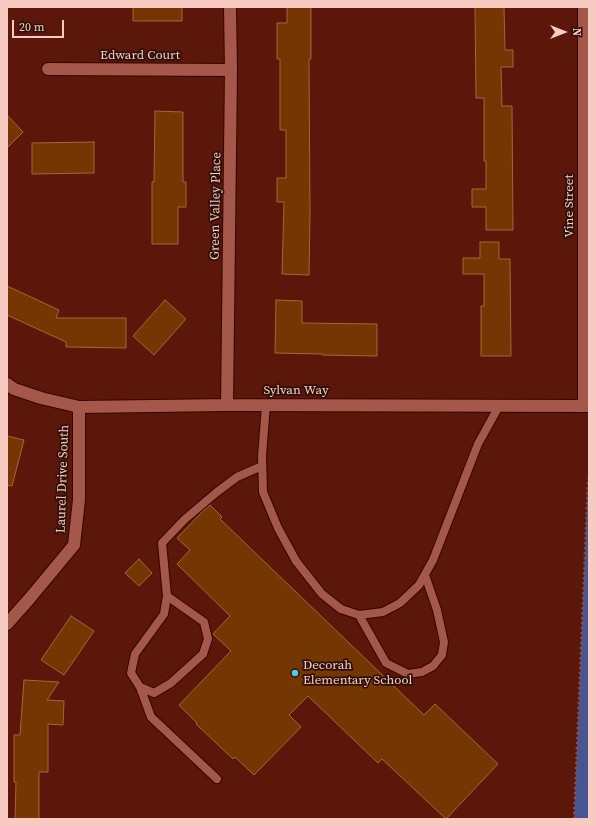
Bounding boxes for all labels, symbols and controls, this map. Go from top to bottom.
scale bar [14,12,66,38]
north arrow [544,12,584,52]
text: 20 m [19,19,45,35]
text: N [569,28,584,36]
street label: Edward Court [100,48,180,64]
street label: Green Valley Place [207,152,225,260]
street label: Vine Street [562,174,578,238]
street label: Sylvan Way [263,383,329,399]
street label: Laurel Drive South [53,425,73,533]
place label: Decorah Elementary School [303,658,412,689]
marker: Decorah Elementary School [290,668,300,678]

